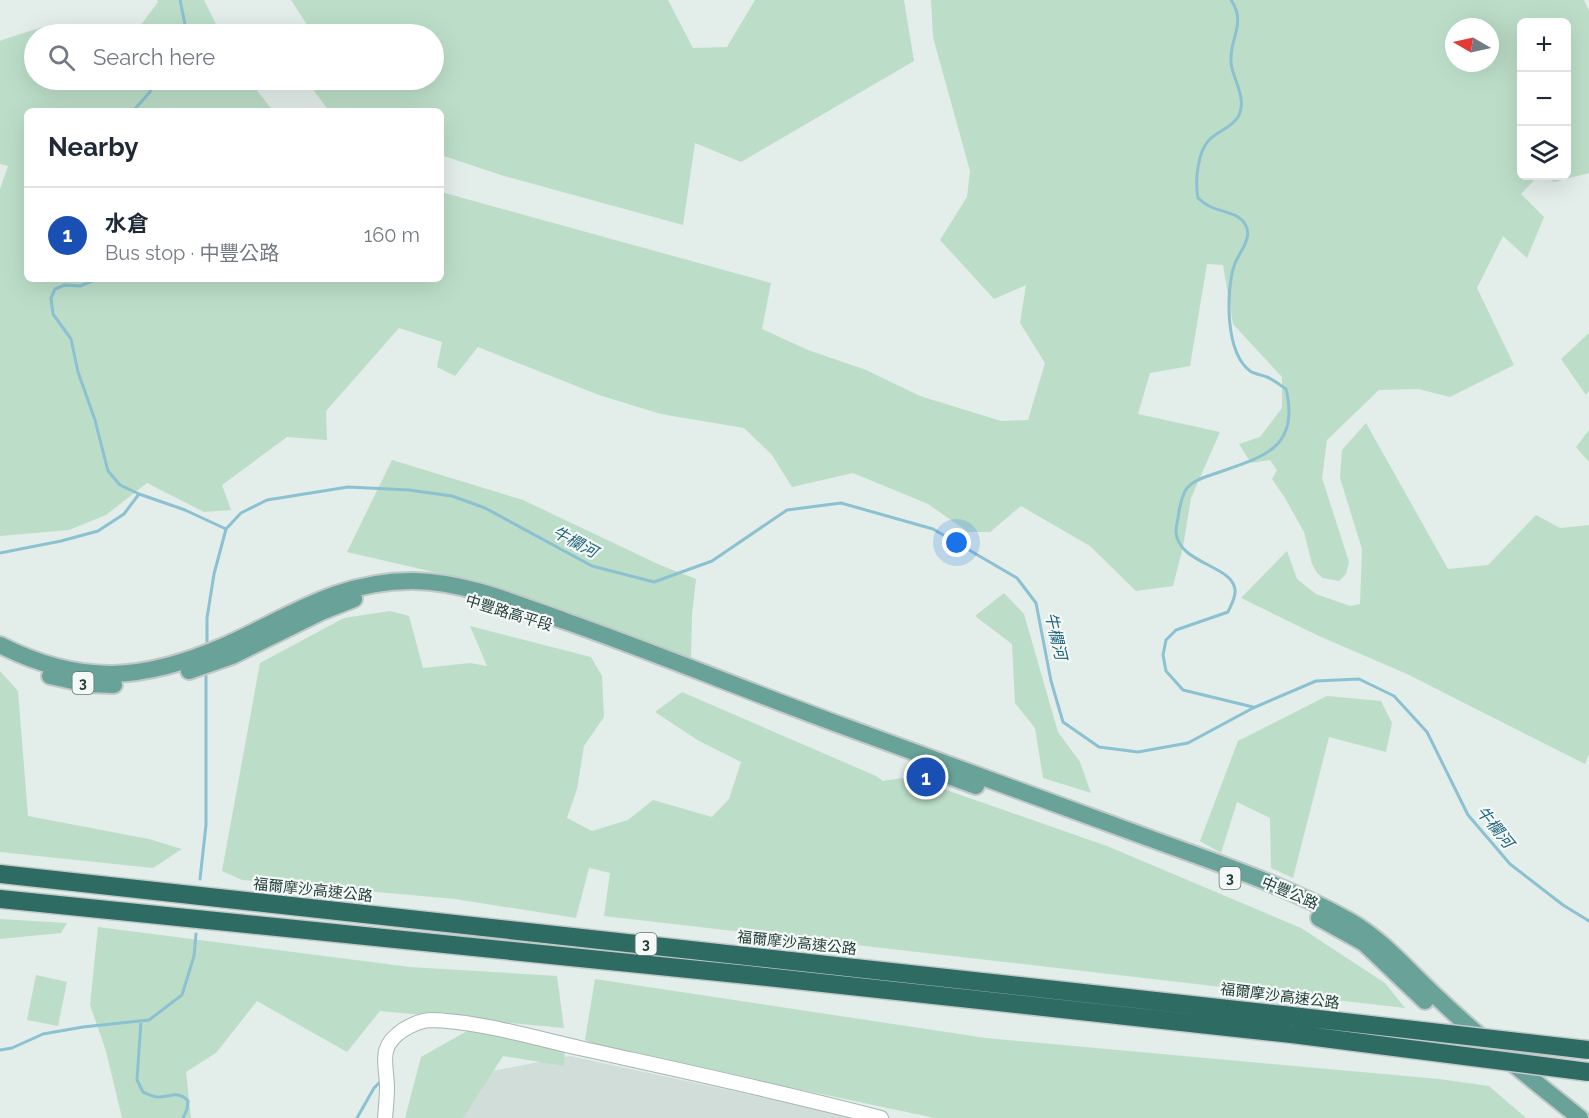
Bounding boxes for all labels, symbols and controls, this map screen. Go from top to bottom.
north arrow [1445,18,1499,72]
map controls [1517,18,1571,180]
button: + [1517,18,1571,72]
search box [24,24,444,90]
icon: search [45,41,78,74]
text: Search here [93,44,215,70]
button: − [1517,72,1571,126]
button: layers [1517,126,1571,180]
text: Nearby [48,132,138,162]
text: 水倉 [105,210,149,236]
text: 1 [63,223,72,247]
text: 160 m [364,223,420,247]
text: Bus stop · 中豐公路 [105,241,279,265]
water label: 牛欄河 [549,522,603,563]
your location [942,528,971,557]
street label: 中豐路高平段 [463,591,555,635]
water label: 牛欄河 [1041,610,1071,664]
road number: 3 [72,672,94,694]
pin: 1 [906,754,946,800]
water label: 牛欄河 [1473,802,1519,854]
road number: 3 [1220,867,1240,889]
street label: 中豐公路 [1259,873,1321,913]
street label: 福爾摩沙高速公路 [252,875,374,905]
street label: 福爾摩沙高速公路 [736,928,858,958]
road number: 3 [636,933,656,955]
street label: 福爾摩沙高速公路 [1219,980,1341,1012]

